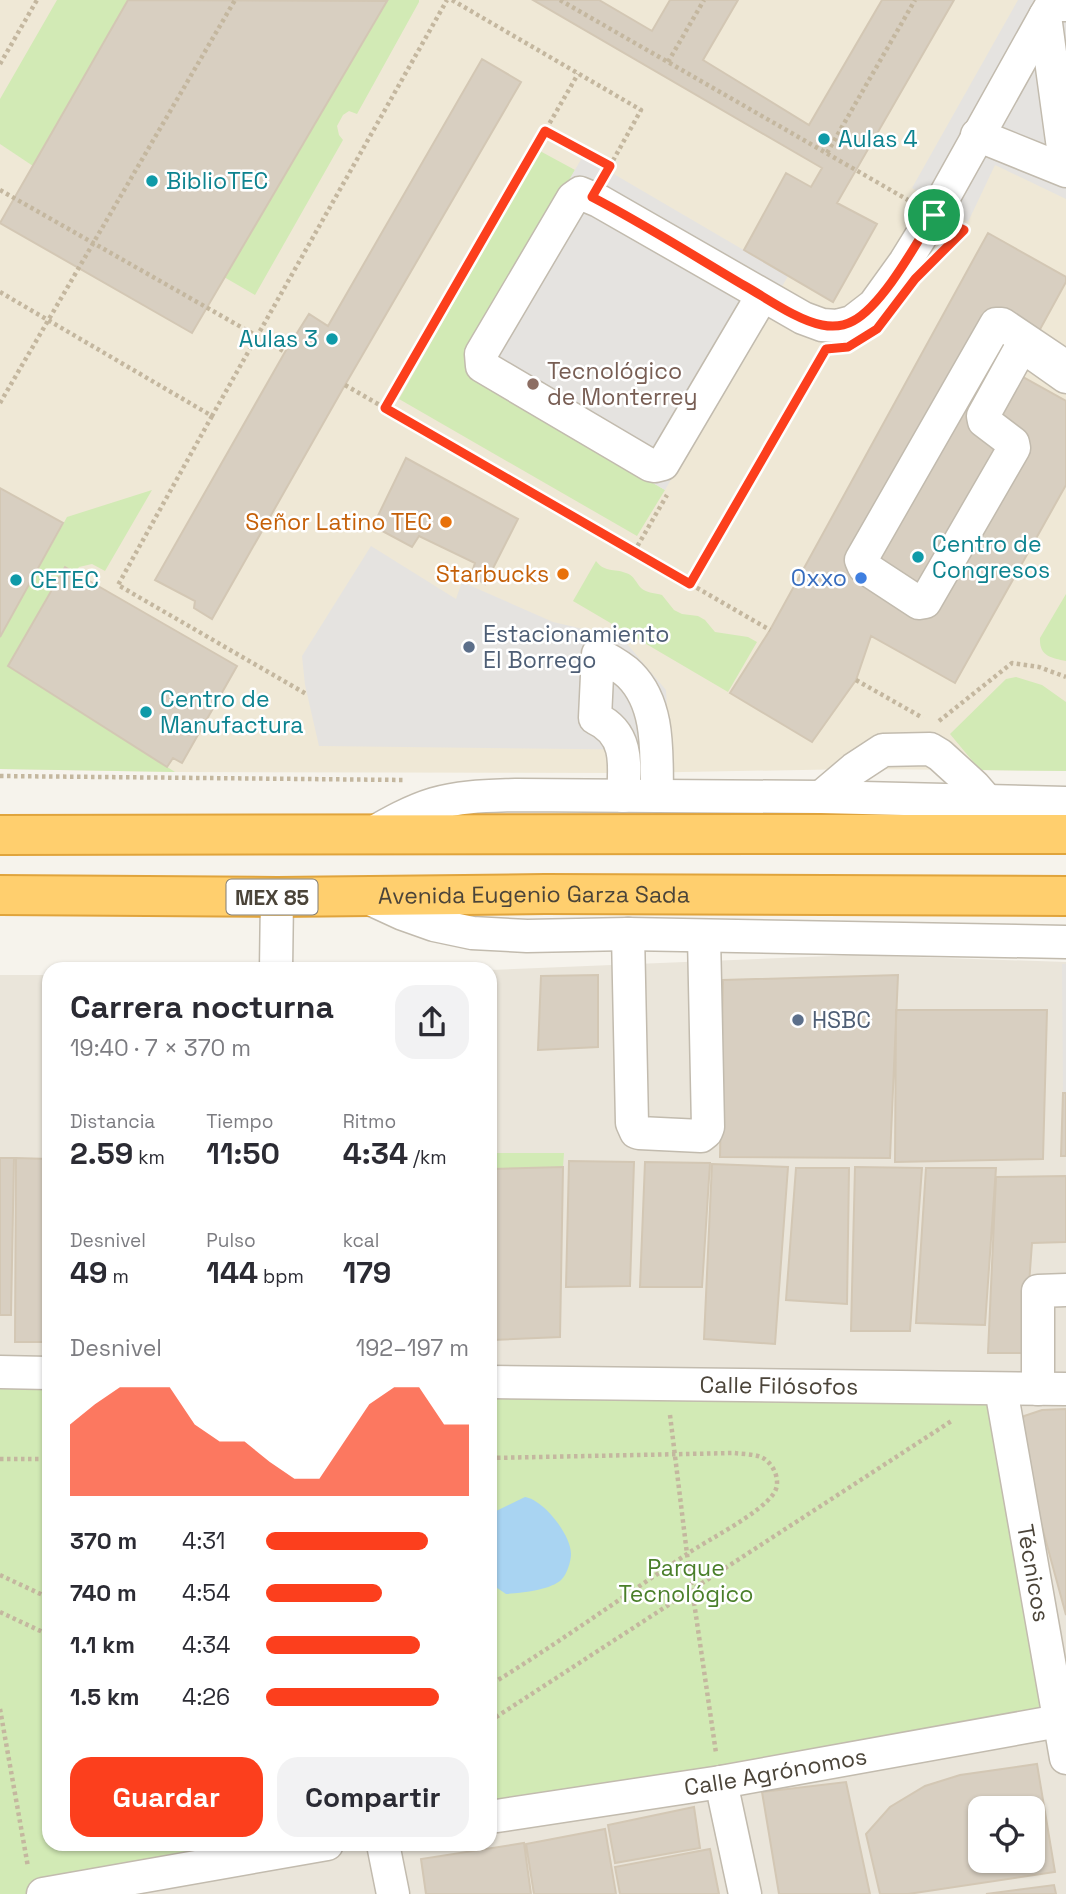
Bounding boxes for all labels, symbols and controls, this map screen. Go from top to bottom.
place label: Aulas 4 [838,124,918,154]
marker: Aulas 4 [816,131,832,147]
place label: BiblioTEC [166,166,268,196]
marker: BiblioTEC [144,173,160,189]
pin [904,185,964,245]
icon: arrive [915,196,953,234]
place label: Aulas 3 [239,324,318,354]
marker: Aulas 3 [324,331,340,347]
place label: Tecnológico de Monterrey [547,356,698,412]
marker: Tecnológico de Monterrey [525,376,541,392]
place label: Señor Latino TEC [245,507,432,537]
marker: Señor Latino TEC [438,514,454,530]
place label: Centro de Congresos [932,529,1050,585]
marker: Centro de Congresos [910,549,926,565]
place label: Starbucks [436,559,549,589]
place label: Oxxo [791,563,847,593]
place label: CETEC [30,565,99,595]
marker: Starbucks [555,566,571,582]
marker: Oxxo [853,570,869,586]
marker: CETEC [8,572,24,588]
place label: Estacionamiento El Borrego [483,619,669,675]
marker: Estacionamiento El Borrego [461,639,477,655]
place label: Centro de Manufactura [160,684,303,740]
marker: Centro de Manufactura [138,704,154,720]
street label: Avenida Eugenio Garza Sada [378,879,690,911]
road number: MEX 85 [226,880,318,914]
button: share [395,985,469,1059]
text: Carrera nocturna [70,987,334,1027]
place label: HSBC [812,1005,871,1035]
marker: HSBC [790,1012,806,1028]
text: 19:40 · 7 × 370 m [70,1033,251,1063]
text: Distancia [70,1109,155,1134]
text: Tiempo [206,1109,274,1134]
text: Ritmo [343,1109,396,1134]
text: 2.59 [70,1134,133,1173]
text: 11:50 [206,1134,280,1173]
text: 4:34 [343,1134,408,1173]
text: km [133,1145,165,1170]
text: /km [408,1145,446,1170]
text: Desnivel [70,1228,146,1253]
text: Pulso [206,1228,256,1253]
text: kcal [343,1228,379,1253]
text: 49 [70,1253,108,1292]
text: 144 [206,1253,258,1292]
text: 179 [343,1253,391,1292]
text: m [108,1264,129,1289]
text: bpm [258,1264,304,1289]
text: Desnivel [70,1333,162,1363]
text: 192–197 m [356,1333,469,1363]
street label: Calle Filósofos [699,1370,858,1401]
street label: Técnicos [1010,1522,1057,1624]
text: 370 m [70,1526,137,1556]
text: 4:31 [182,1526,225,1556]
park label: Parque Tecnológico [618,1553,754,1609]
text: 740 m [70,1578,137,1608]
text: 4:54 [182,1578,230,1608]
text: 1.1 km [70,1630,135,1660]
text: 4:34 [182,1630,230,1660]
text: 1.5 km [70,1682,140,1712]
text: 4:26 [182,1682,230,1712]
street label: Calle Agrónomos [682,1741,869,1802]
button: Guardar [70,1757,263,1837]
button: Compartir [277,1757,469,1837]
map controls [968,1796,1045,1873]
button: locate [968,1796,1045,1873]

